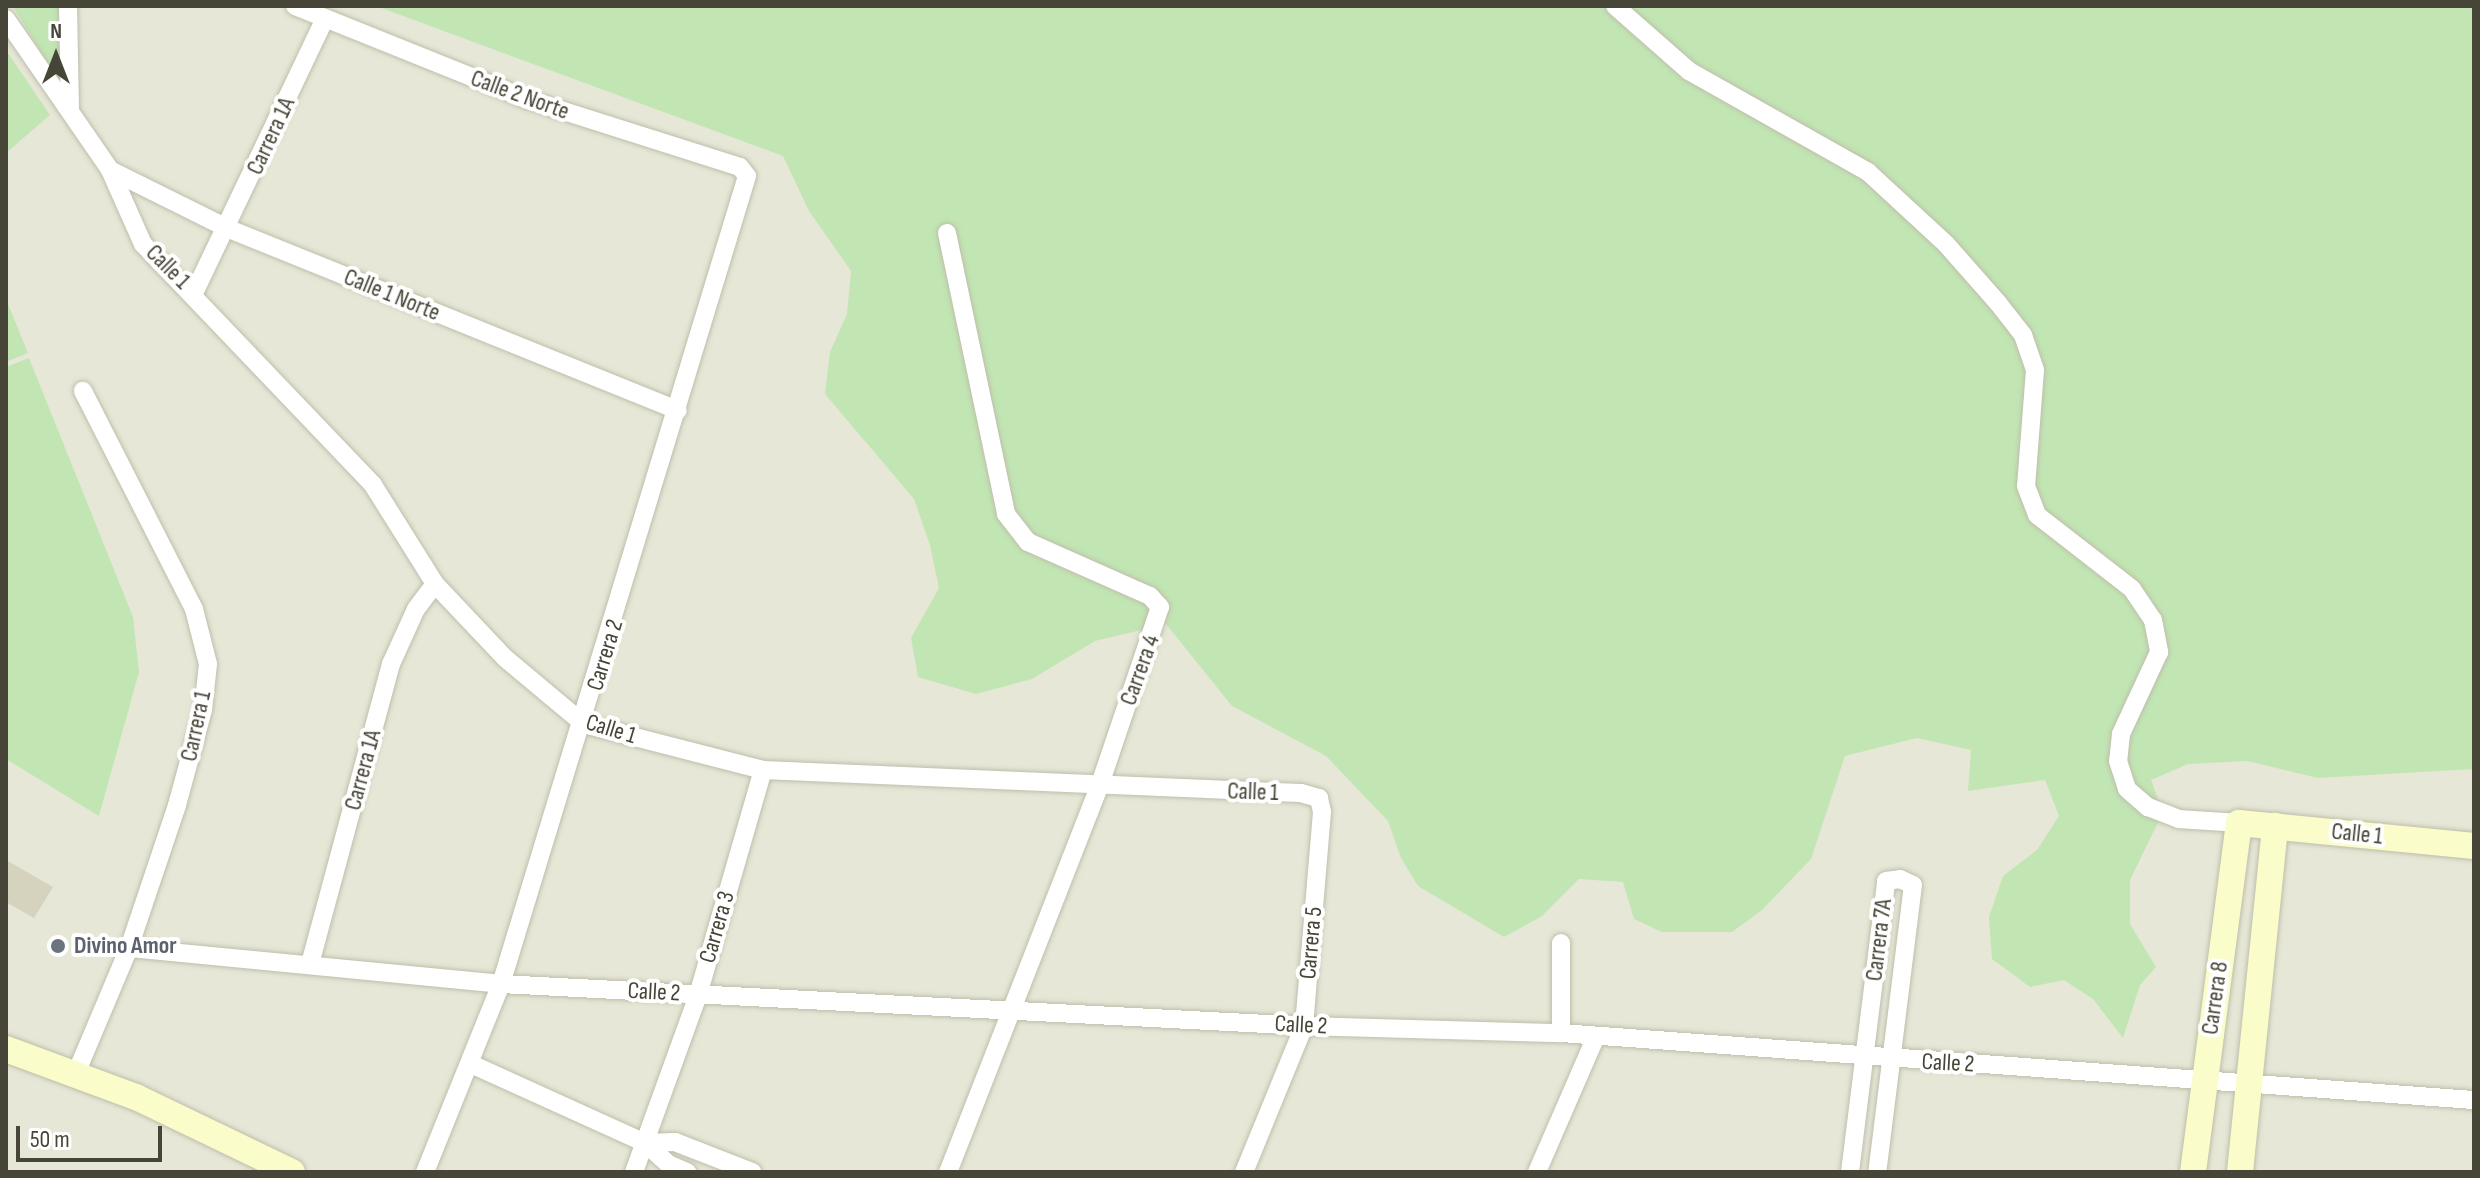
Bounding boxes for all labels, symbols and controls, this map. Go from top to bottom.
north arrow [16,16,96,96]
text: N [50,18,62,45]
street label: Calle 2 Norte [467,64,573,126]
street label: Carrera 1A [241,93,301,179]
street label: Calle 1 [140,239,196,295]
street label: Calle 1 Norte [340,263,444,327]
street label: Carrera 2 [581,616,629,694]
street label: Carrera 4 [1114,631,1166,709]
street label: Carrera 1 [174,688,218,764]
street label: Calle 1 [582,708,640,750]
street label: Carrera 1A [338,727,388,813]
street label: Calle 1 [1227,777,1279,807]
street label: Calle 1 [2330,817,2384,851]
street label: Carrera 3 [693,888,741,966]
street label: Carrera 7A [1860,897,1898,983]
street label: Carrera 5 [1293,906,1329,980]
place label: Divino Amor [74,932,177,960]
marker: Divino Amor [49,937,67,955]
street label: Carrera 8 [2196,960,2234,1036]
street label: Calle 2 [627,976,681,1008]
street label: Calle 2 [1274,1009,1328,1041]
street label: Calle 2 [1921,1047,1975,1079]
scale bar [20,1110,166,1160]
text: 50 m [30,1125,70,1154]

